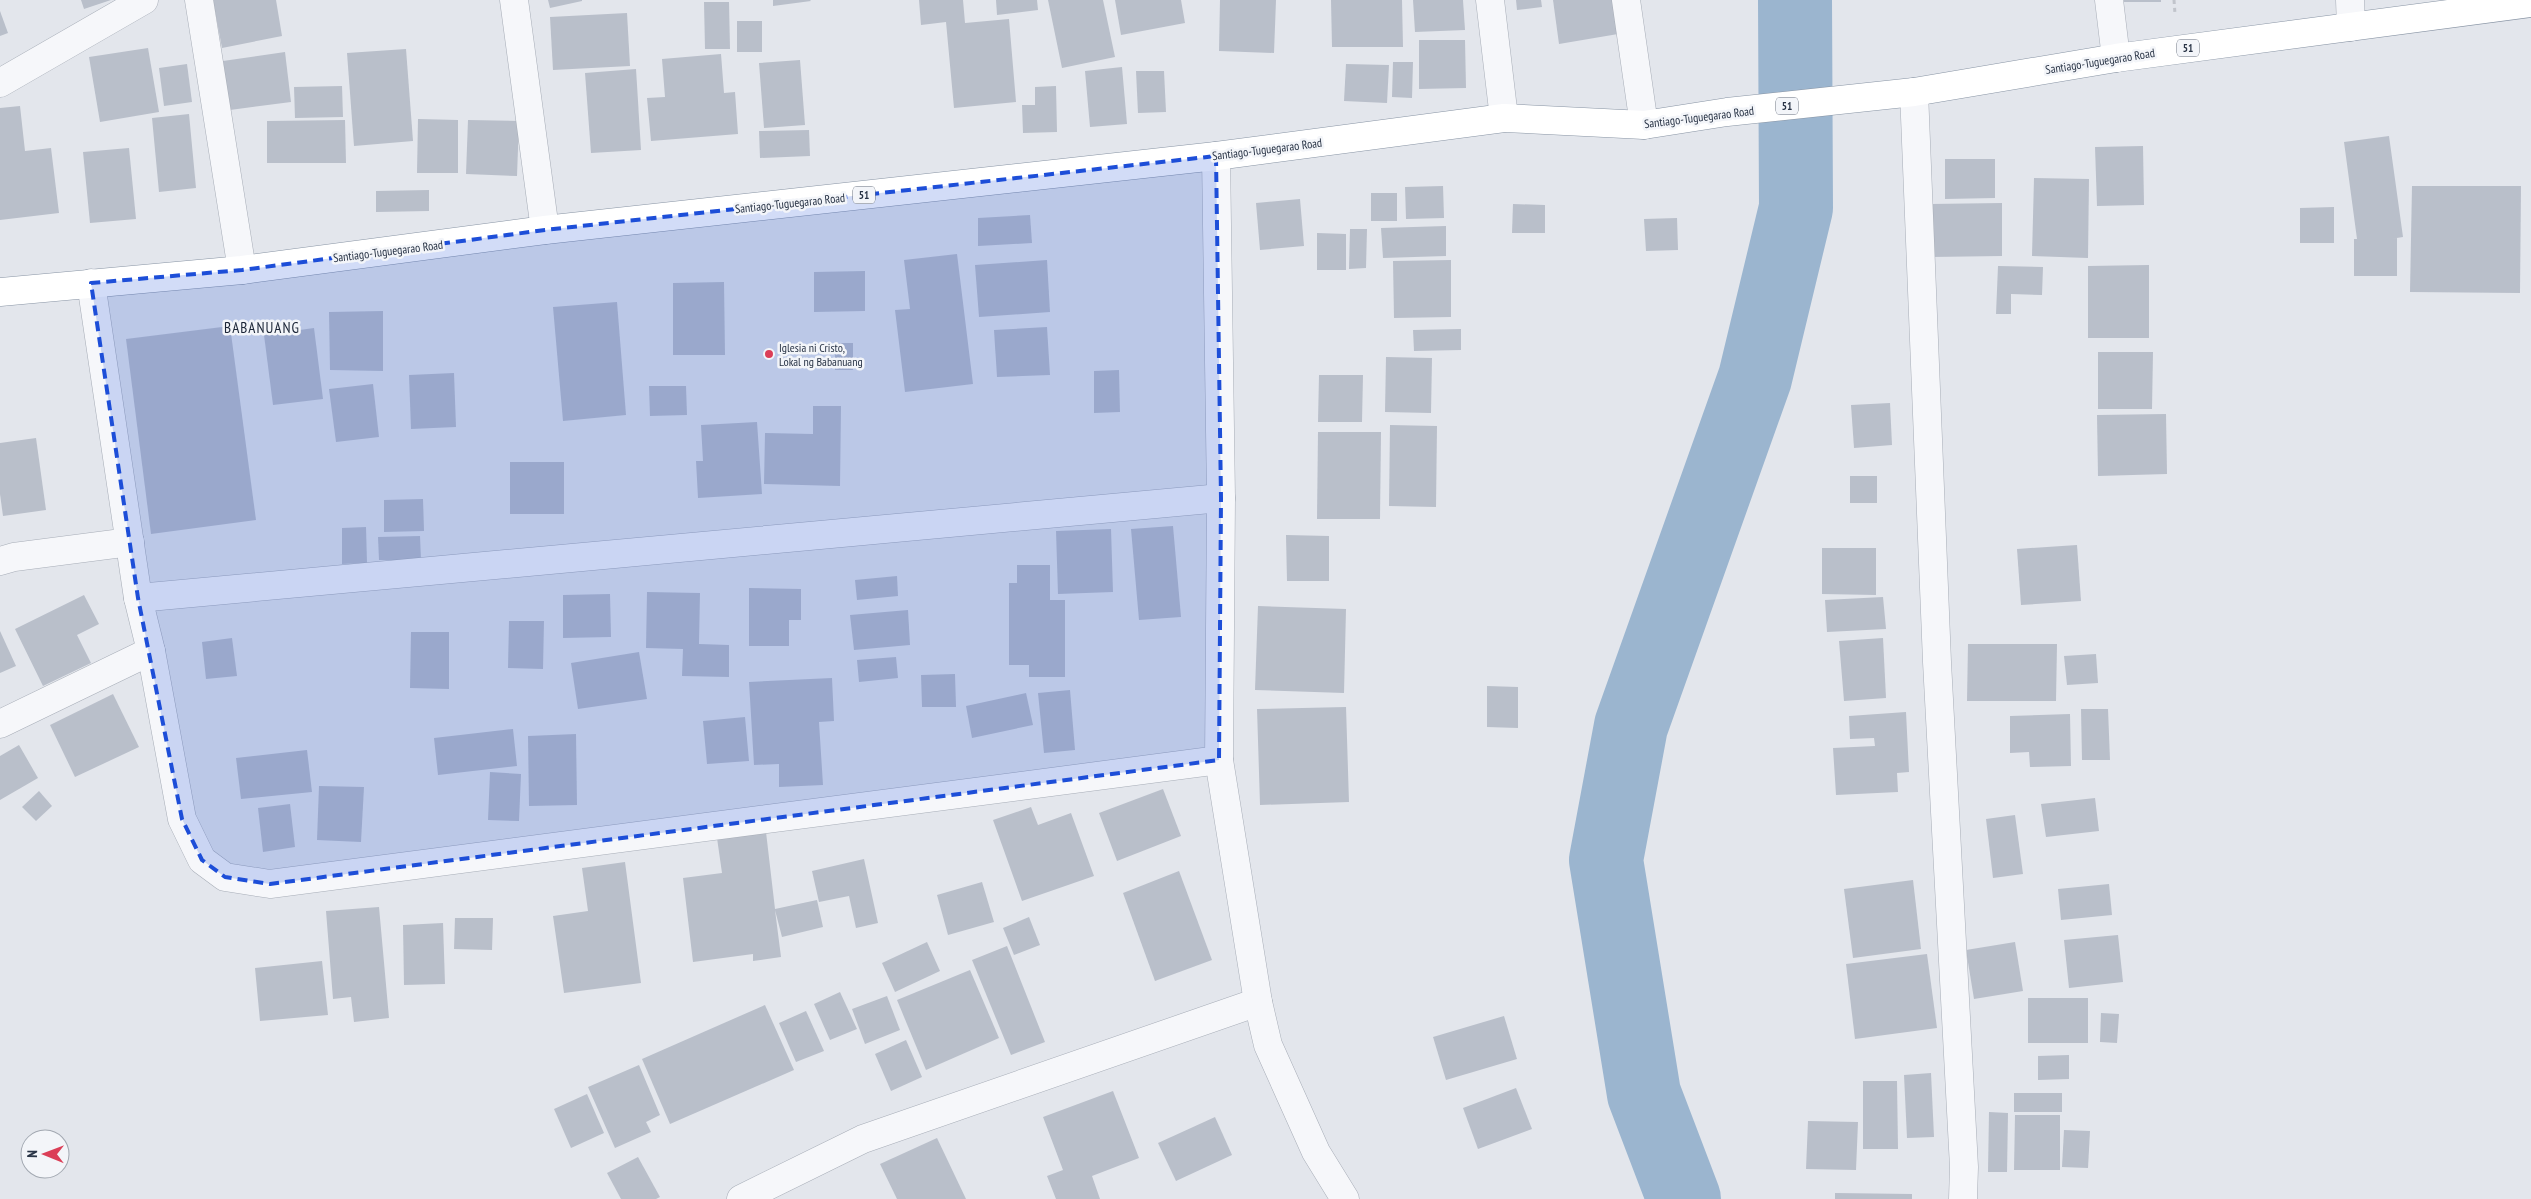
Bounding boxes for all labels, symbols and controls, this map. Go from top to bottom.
road number: 51 [2177,40,2199,56]
street label: Santiago-Tuguegarao Road [2044,45,2156,77]
road number: 51 [1776,98,1798,114]
street label: Santiago-Tuguegarao Road [1643,103,1755,131]
street label: Santiago-Tuguegarao Road [1211,135,1323,163]
road number: 51 [853,186,875,204]
street label: Santiago-Tuguegarao Road [734,190,846,216]
street label: Santiago-Tuguegarao Road [332,237,444,265]
district label: BABANUANG [224,318,300,337]
place label: Iglesia ni Cristo, Lokal ng Babanuang [779,340,863,369]
marker: Iglesia ni Cristo, Lokal ng Babanuang [763,348,775,360]
north arrow [20,1129,70,1179]
text: N [23,1150,41,1158]

